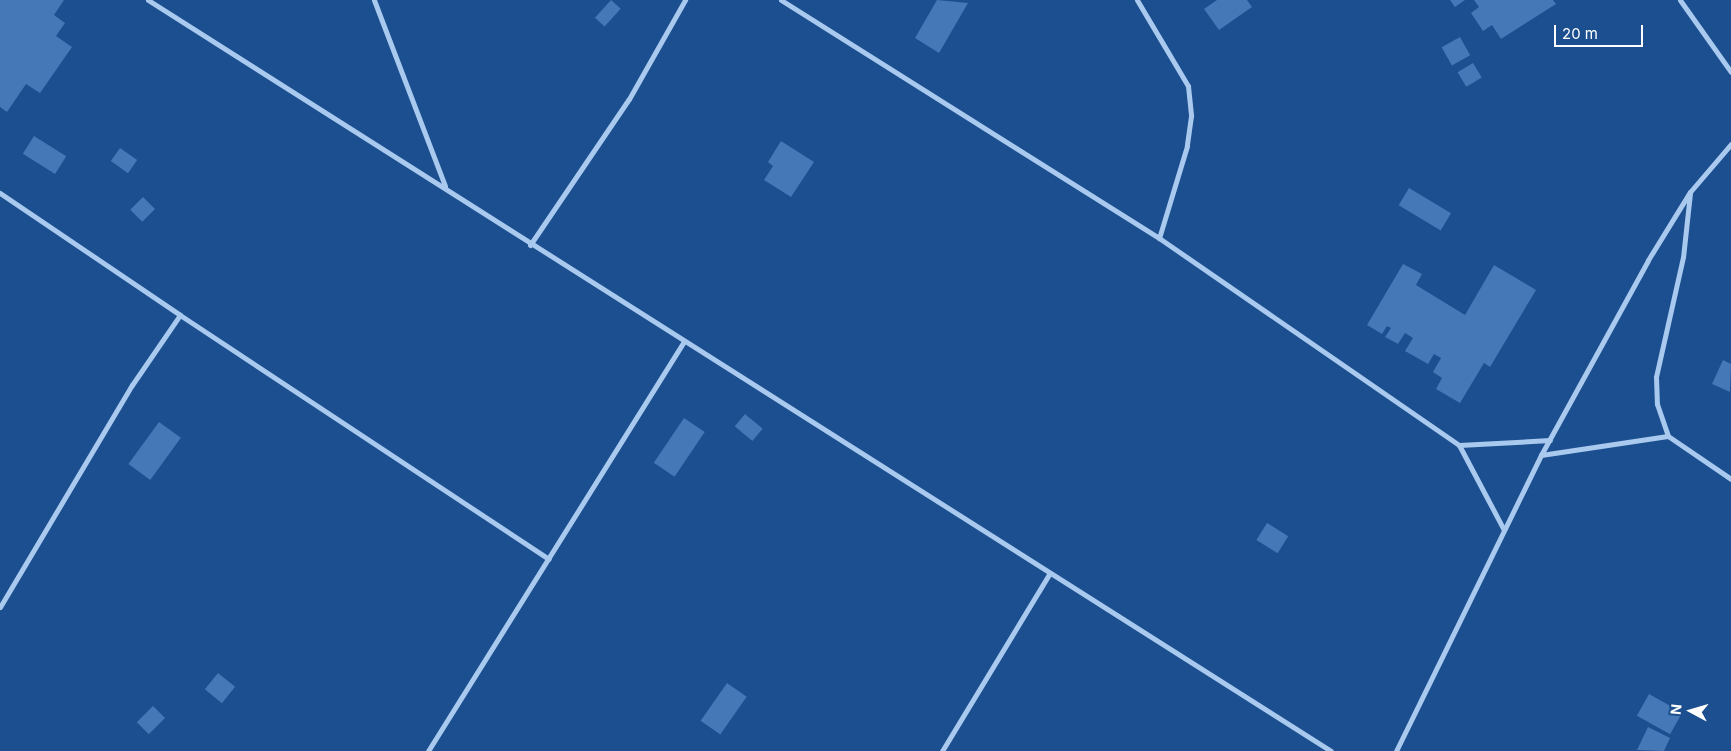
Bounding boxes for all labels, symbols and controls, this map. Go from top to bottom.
scale bar [1556,15,1645,47]
text: 20 m [1562,24,1598,43]
north arrow [1666,686,1716,736]
text: N [1667,703,1685,716]

